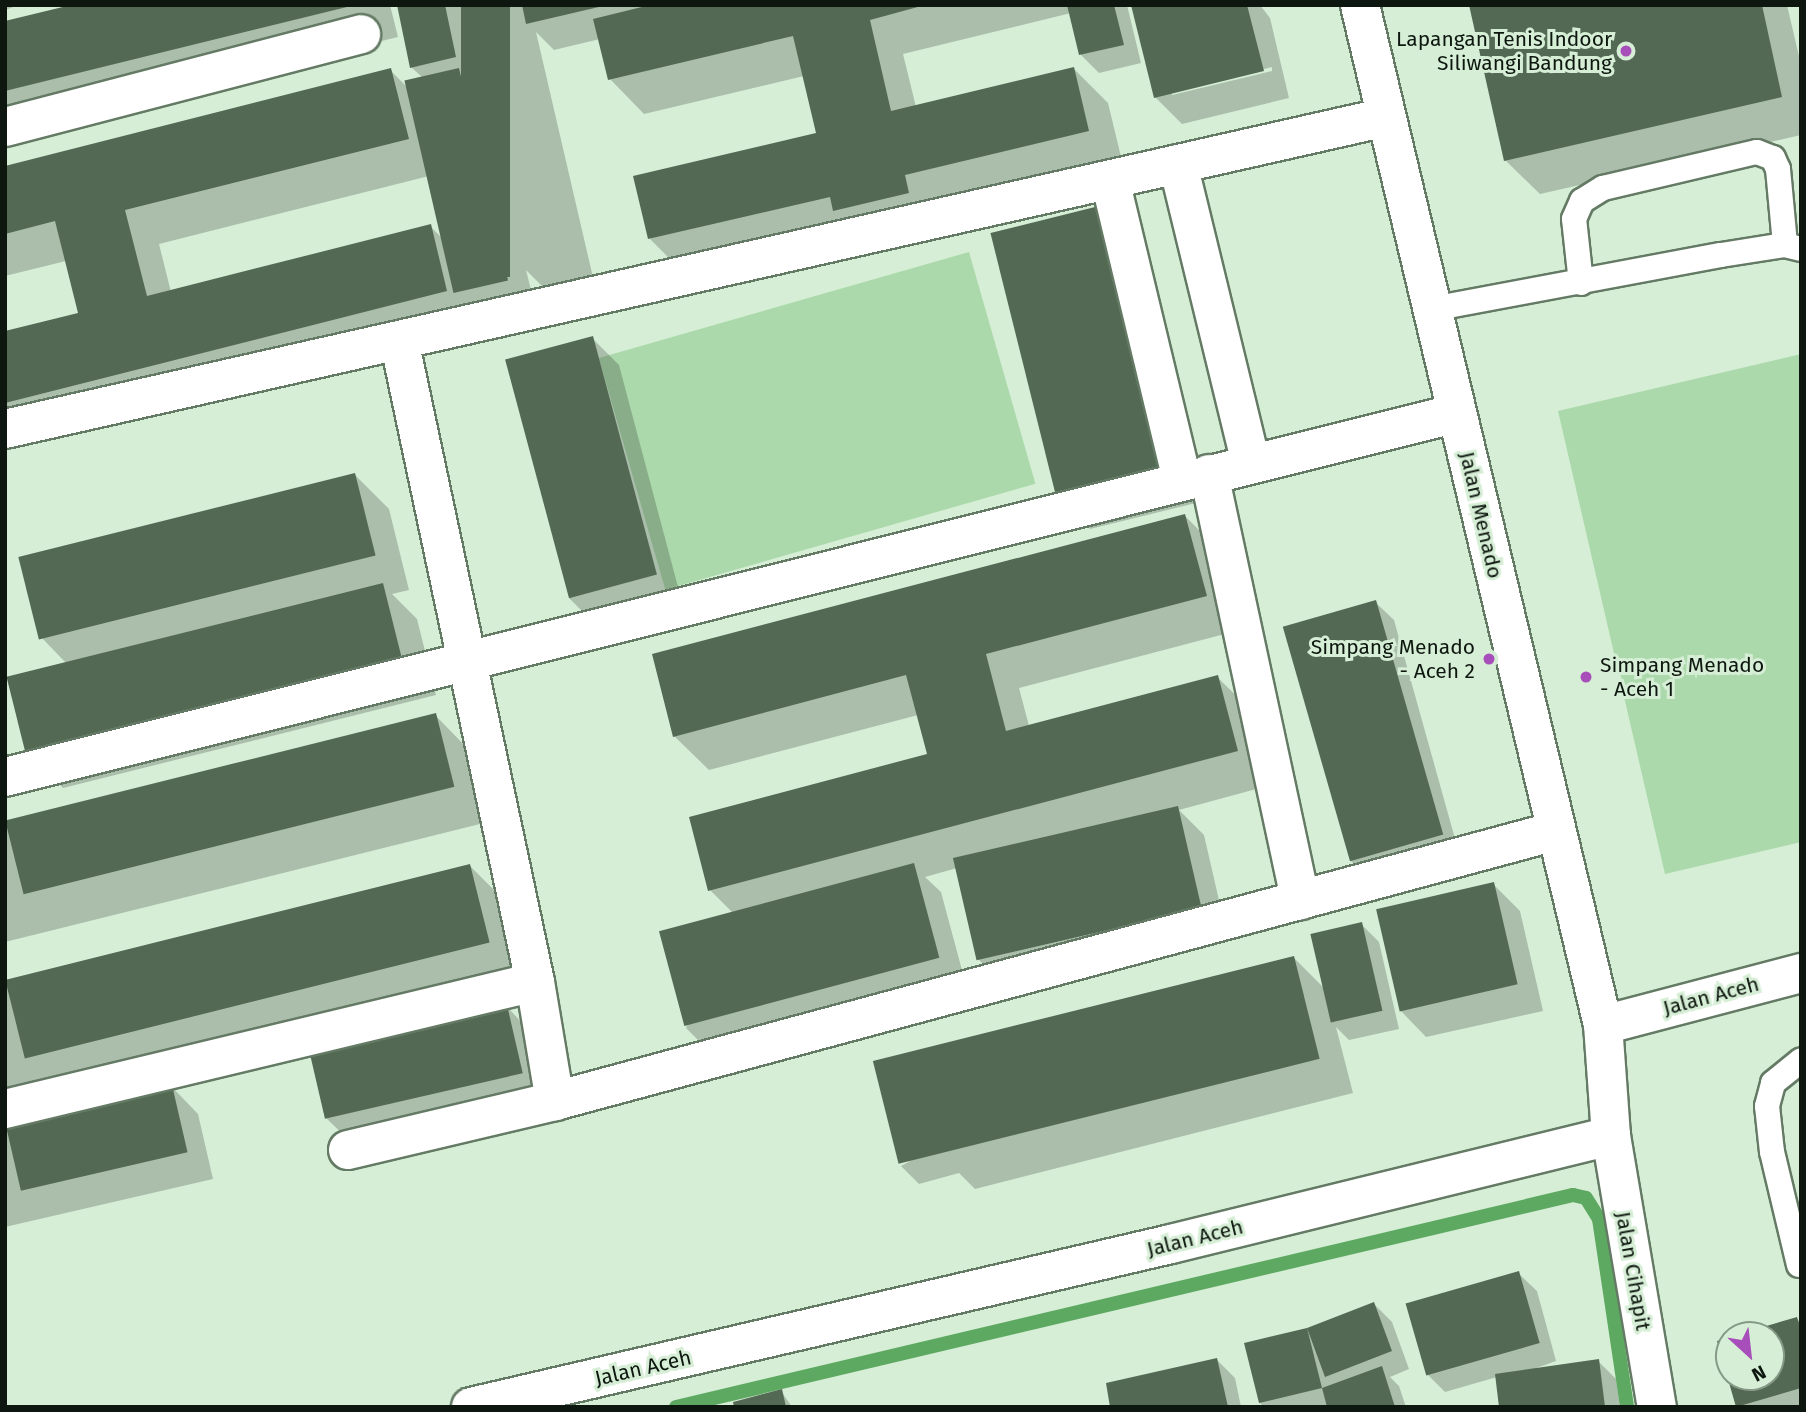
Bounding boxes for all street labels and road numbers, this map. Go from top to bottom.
street label: Jalan Menado [1454,449,1508,581]
street label: Jalan Aceh [1660,971,1762,1021]
street label: Jalan Cihapit [1610,1210,1656,1332]
street label: Jalan Aceh [1144,1214,1246,1262]
street label: Jalan Aceh [592,1345,694,1391]

